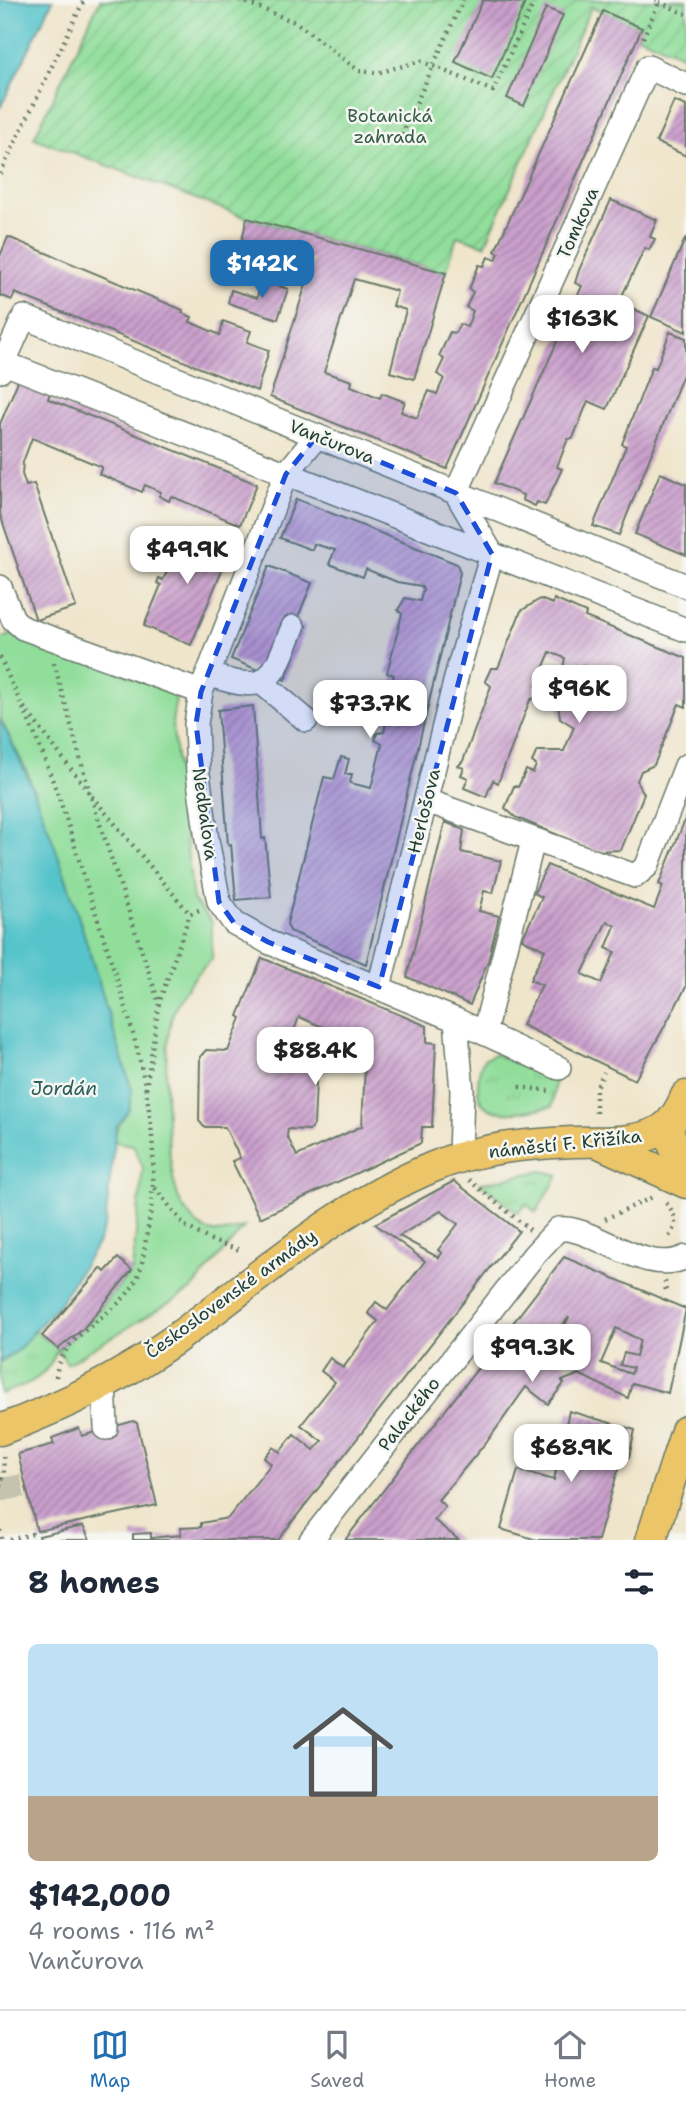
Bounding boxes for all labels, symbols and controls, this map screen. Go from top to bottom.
park label: Botanická zahrada [347,104,433,149]
street label: Tomkova [552,183,604,263]
pin: $142K [213,240,311,300]
text: $142K [226,248,298,278]
pin: $163K [533,296,631,355]
text: $163K [546,303,618,333]
street label: Vančurova [286,414,378,470]
pin: $49.9K [130,526,244,586]
text: $49.9K [146,534,228,564]
pin: $96K [538,666,620,725]
text: $96K [548,673,610,703]
pin: $73.7K [313,680,427,740]
text: $73.7K [329,688,411,718]
street label: Nedbalova [187,766,223,862]
street label: Herlošova [402,766,446,856]
pin: $88.4K [258,1028,372,1087]
text: $88.4K [273,1035,357,1065]
water label: Jordán [31,1076,97,1101]
street label: náměstí F. Křižíka [487,1124,643,1164]
street label: Československé armády [141,1224,321,1364]
pin: $99.3K [475,1324,589,1384]
text: $99.3K [490,1332,574,1362]
street label: Palackého [373,1372,445,1456]
pin: $68.9K [514,1424,628,1484]
text: $68.9K [530,1432,612,1462]
text: 8 homes [28,1562,160,1603]
icon: filters [620,1563,658,1601]
icon: home [280,1689,406,1815]
text: $142,000 [28,1875,171,1916]
text: 4 rooms · 116 m² [28,1916,215,1946]
text: Vančurova [28,1946,143,1976]
tab: Map [90,2026,131,2093]
tab: Saved [310,2026,364,2093]
tab: Home [544,2026,596,2093]

